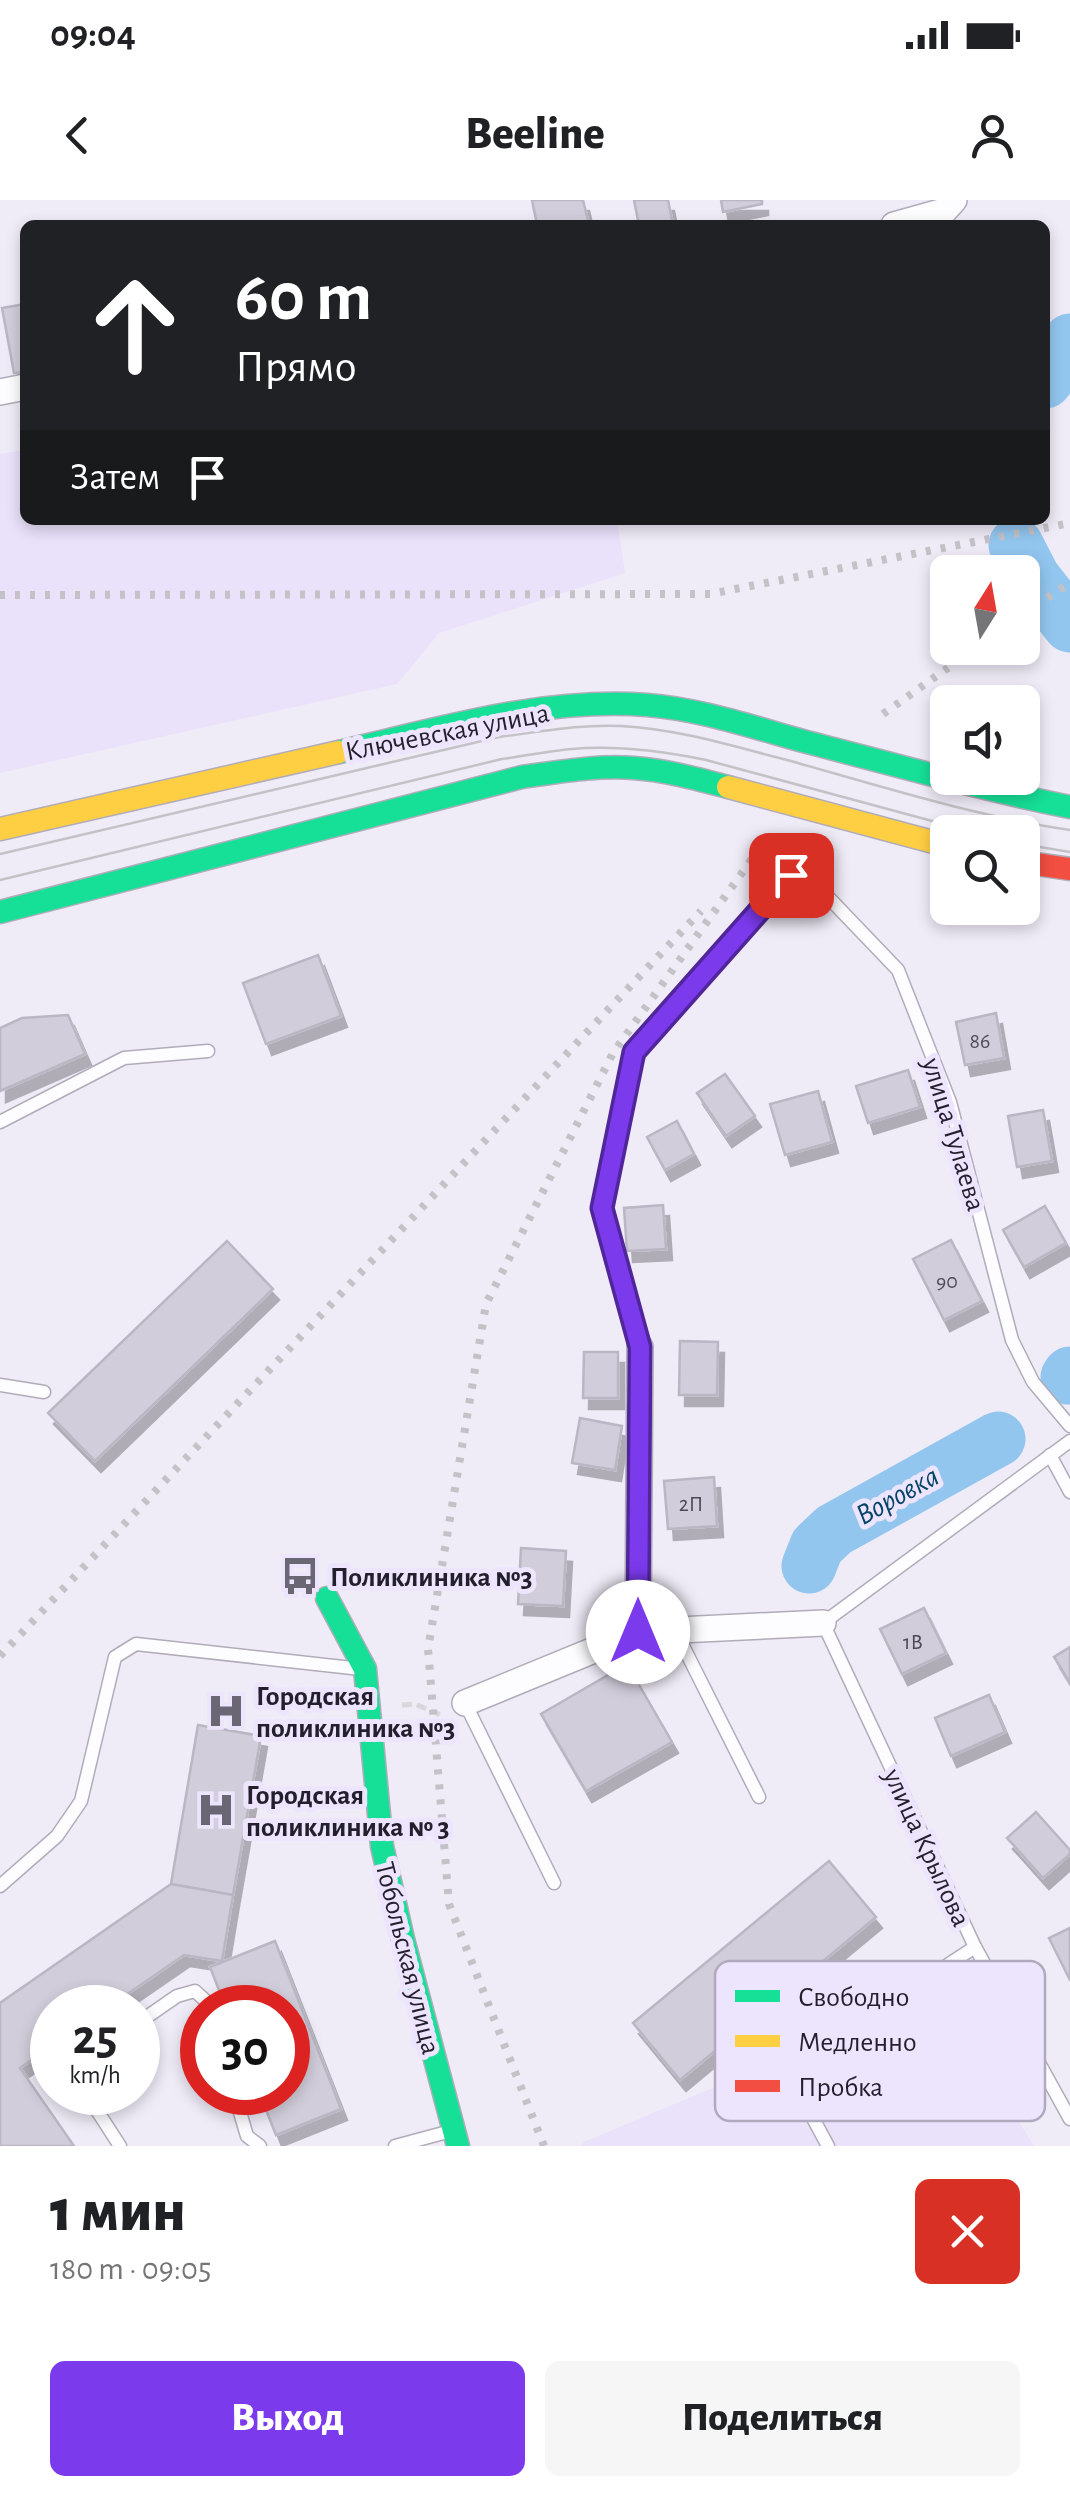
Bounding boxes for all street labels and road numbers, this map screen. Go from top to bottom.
street label: Ключевская улица [343,699,552,766]
street label: улица Тулаева [916,1054,990,1215]
street label: улица Крылова [877,1764,975,1931]
street label: Тобольская улица [370,1859,445,2058]

